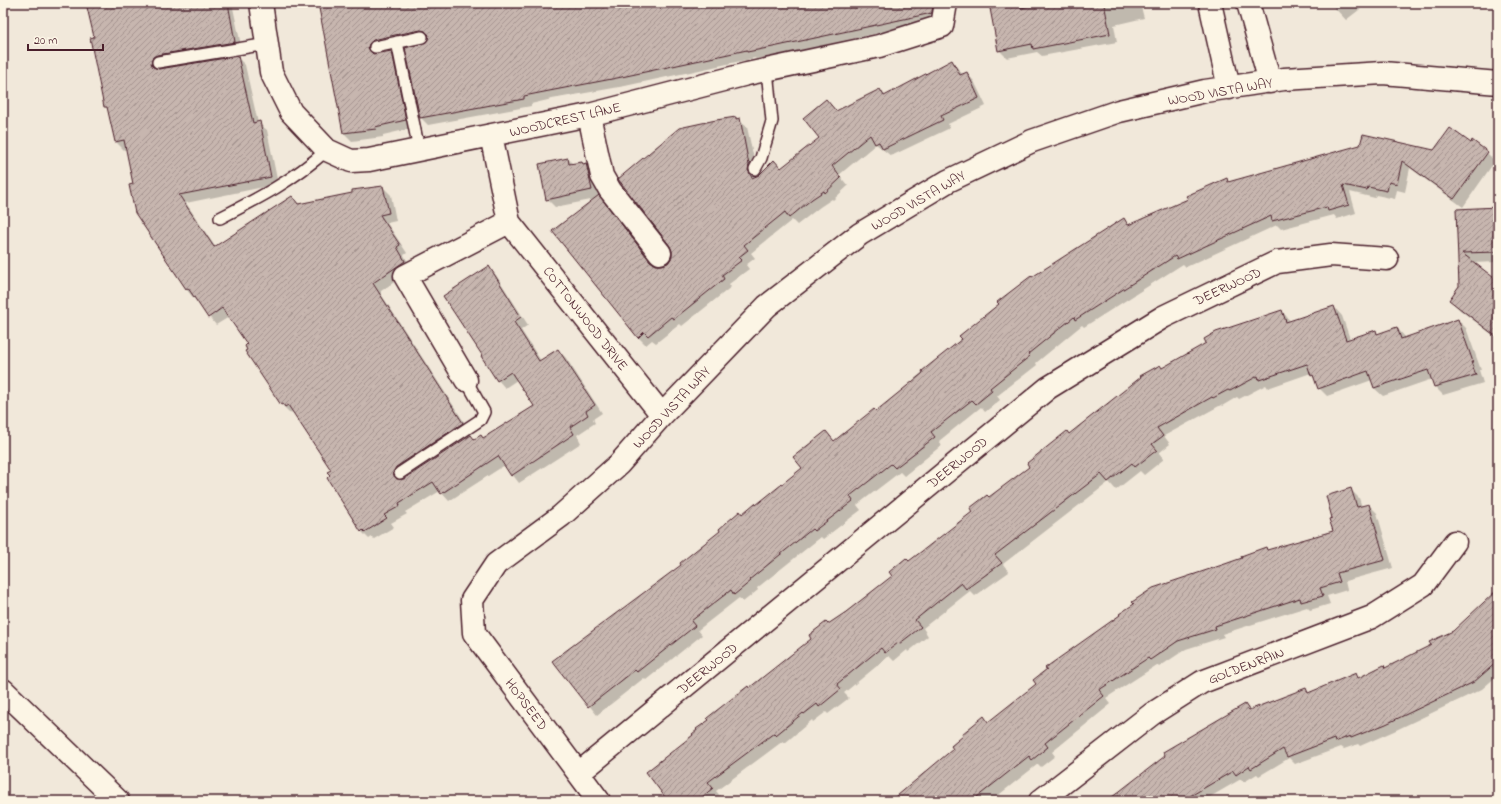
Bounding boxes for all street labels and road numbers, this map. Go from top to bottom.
street label: WOOD VISTA WAY [1166,73,1275,112]
street label: WOODCREST LANE [508,97,623,143]
street label: WOOD VISTA WAY [868,165,970,237]
street label: COTTONWOOD DRIVE [537,262,632,376]
street label: DEERWOOD [1189,263,1265,313]
street label: WOOD VISTA WAY [628,362,716,454]
street label: DEERWOOD [922,432,993,495]
street label: DEERWOOD [672,638,743,701]
street label: GOLDENRAIN [1205,642,1288,691]
street label: HOPSEED [499,674,552,736]

